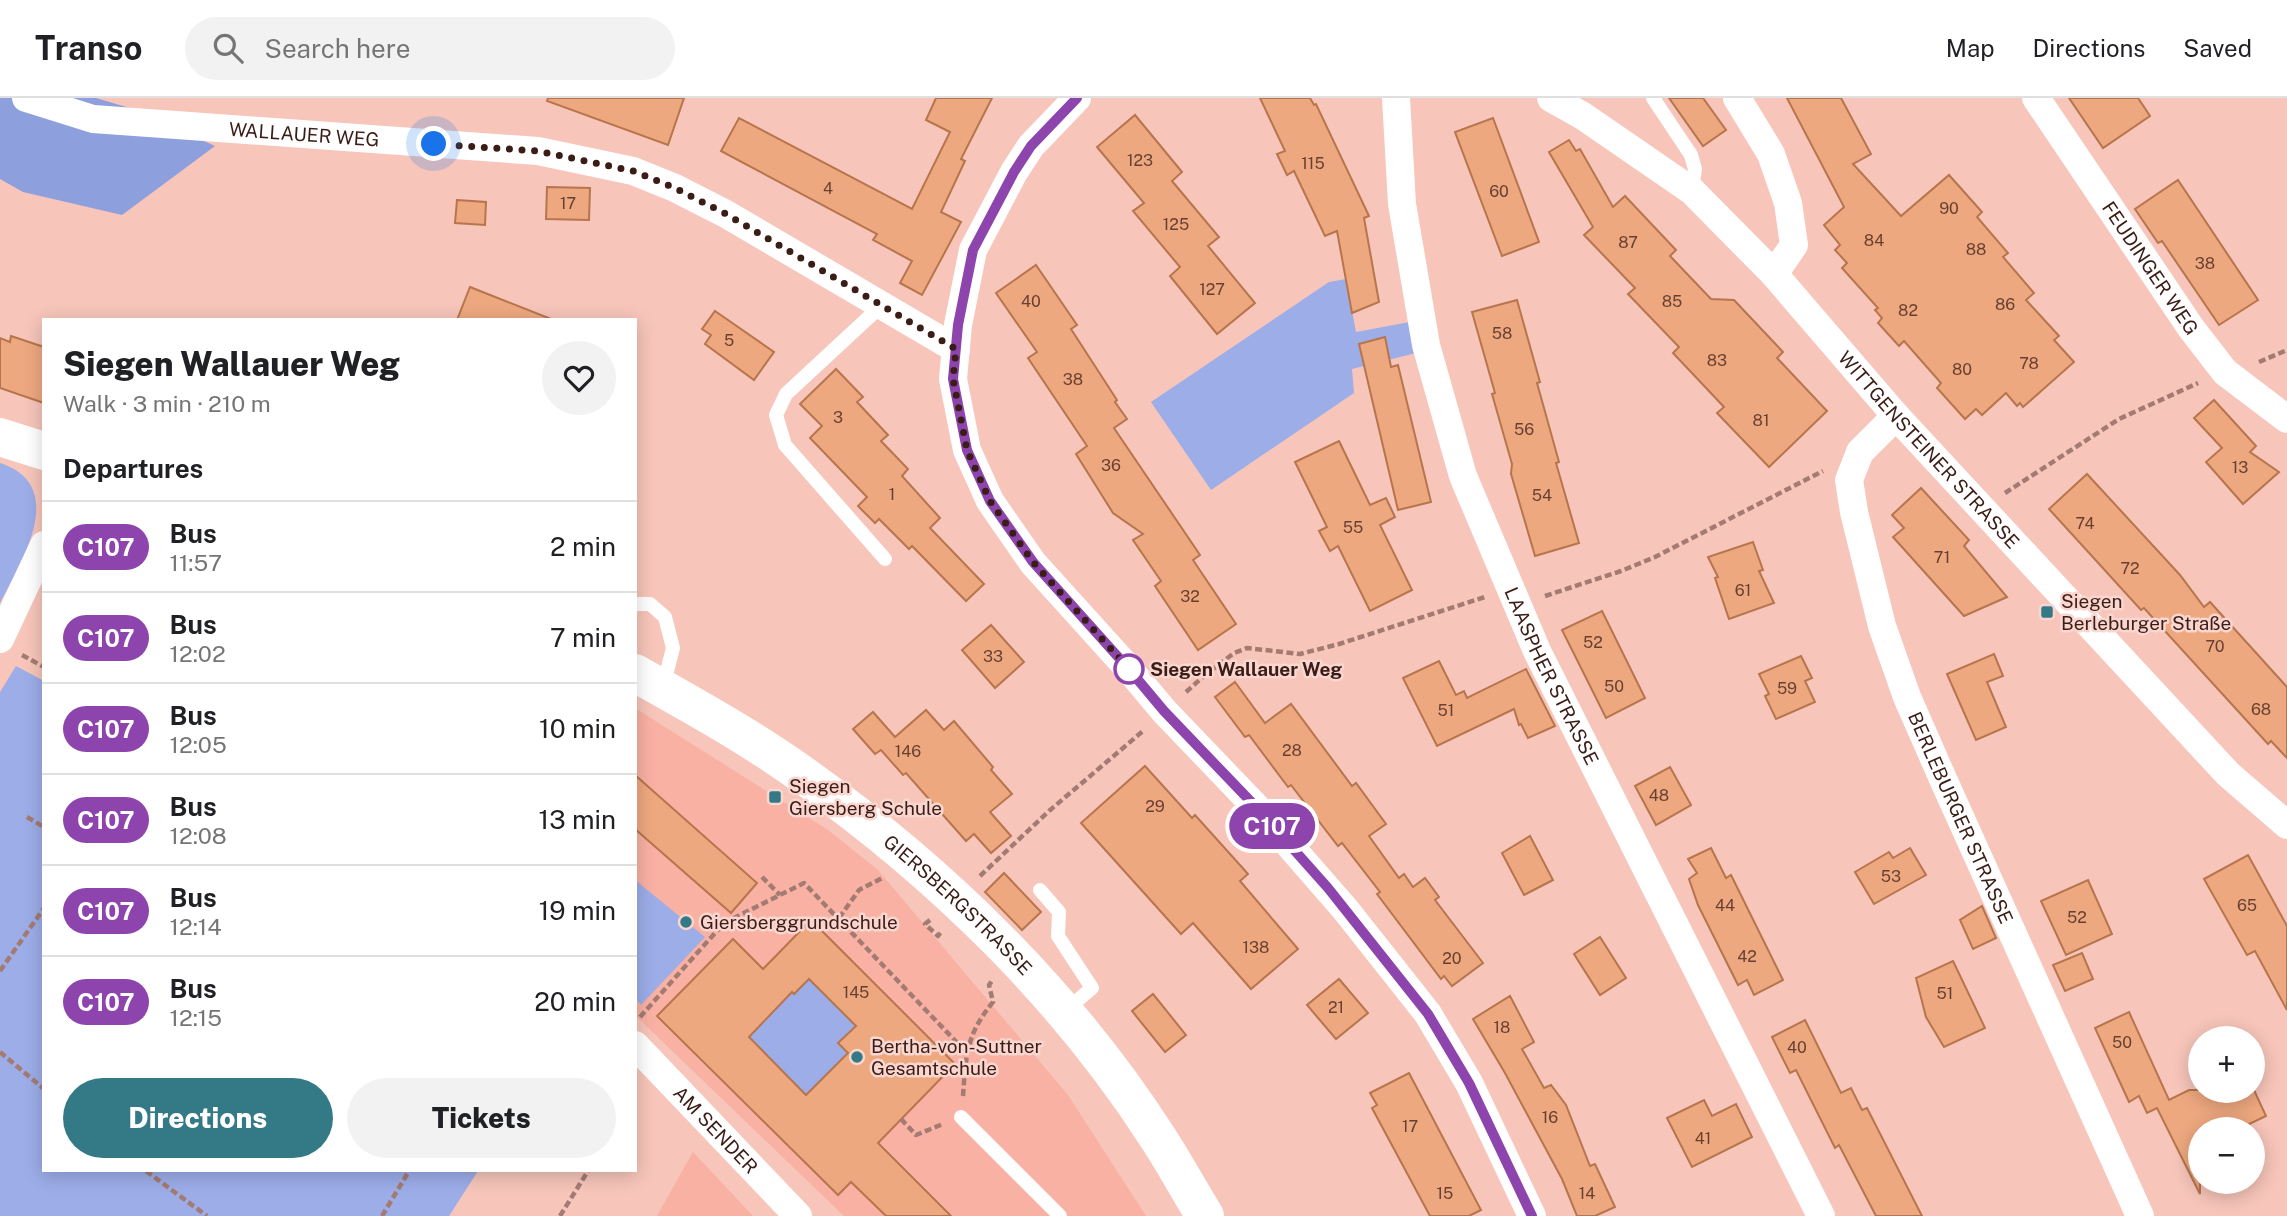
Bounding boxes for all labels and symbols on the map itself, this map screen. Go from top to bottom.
street label: WALLAUER WEG [228,118,380,151]
your location [416,126,451,161]
house number: 123 [1127,151,1153,170]
house number: 115 [1301,154,1325,173]
house number: 4 [823,179,833,198]
house number: 60 [1489,182,1509,201]
house number: 17 [560,194,576,213]
street label: FEUDINGER WEG [2098,197,2203,339]
house number: 90 [1939,199,1959,218]
house number: 125 [1163,215,1189,234]
house number: 84 [1864,231,1884,250]
house number: 87 [1618,233,1638,252]
house number: 88 [1966,240,1986,259]
house number: 38 [2195,254,2215,273]
house number: 127 [1199,280,1225,299]
house number: 40 [1021,292,1041,311]
house number: 85 [1662,292,1682,311]
house number: 86 [1995,295,2015,314]
house number: 82 [1898,301,1918,320]
house number: 58 [1492,324,1512,343]
house number: 5 [724,331,734,350]
street label: WITTGENSTEINER STRASSE [1834,346,2024,553]
house number: 83 [1707,351,1727,370]
house number: 78 [2019,354,2039,373]
house number: 80 [1952,360,1972,379]
house number: 38 [1063,370,1083,389]
house number: 3 [833,408,843,427]
house number: 81 [1753,411,1769,430]
house number: 56 [1514,420,1534,439]
house number: 36 [1101,456,1121,475]
house number: 13 [2232,458,2248,477]
house number: 1 [889,485,895,504]
house number: 54 [1532,486,1552,505]
house number: 74 [2075,514,2095,533]
house number: 55 [1343,518,1363,537]
house number: 71 [1934,548,1950,567]
house number: 72 [2120,559,2140,578]
house number: 61 [1735,581,1751,600]
street label: LAASPHER STRASSE [1500,584,1603,768]
house number: 32 [1180,587,1200,606]
place label: Siegen Berleburger Straße [2061,590,2231,634]
marker: Siegen Berleburger Straße [2039,604,2055,620]
house number: 52 [1583,633,1603,652]
house number: 70 [2205,637,2225,656]
house number: 33 [983,647,1003,666]
marker: Siegen Wallauer Weg [1114,654,1144,684]
place label: Siegen Wallauer Weg [1150,658,1342,680]
house number: 50 [1604,677,1624,696]
house number: 59 [1777,679,1797,698]
house number: 68 [2251,700,2271,719]
house number: 51 [1438,701,1454,720]
street label: BERLEBURGER STRASSE [1904,708,2018,927]
house number: 28 [1282,741,1302,760]
house number: 146 [895,742,921,761]
place label: Siegen Giersberg Schule [789,775,942,819]
house number: 48 [1649,786,1669,805]
marker: Siegen Giersberg Schule [767,789,783,805]
house number: 29 [1145,797,1165,816]
line badge: C107 [1223,803,1321,849]
street label: GIERSBERGSTRASSE [879,830,1037,979]
house number: 53 [1881,867,1901,886]
house number: 44 [1715,896,1735,915]
house number: 65 [2237,896,2257,915]
house number: 52 [2067,908,2087,927]
place label: Giersberggrundschule [700,911,898,933]
marker: Giersberggrundschule [678,914,694,930]
house number: 138 [1243,938,1269,957]
house number: 42 [1737,947,1757,966]
house number: 20 [1442,949,1462,968]
house number: 145 [843,983,869,1002]
house number: 51 [1937,984,1953,1003]
house number: 21 [1328,998,1344,1017]
house number: 18 [1494,1018,1510,1037]
house number: 50 [2112,1033,2132,1052]
place label: Bertha-von-Suttner Gesamtschule [871,1035,1042,1079]
house number: 40 [1787,1038,1807,1057]
marker: Bertha-von-Suttner Gesamtschule [849,1049,865,1065]
street label: AM SENDER [669,1082,762,1178]
house number: 16 [1542,1108,1558,1127]
house number: 17 [1402,1117,1418,1136]
house number: 41 [1695,1129,1711,1148]
house number: 15 [1437,1184,1453,1203]
house number: 14 [1579,1184,1595,1203]

